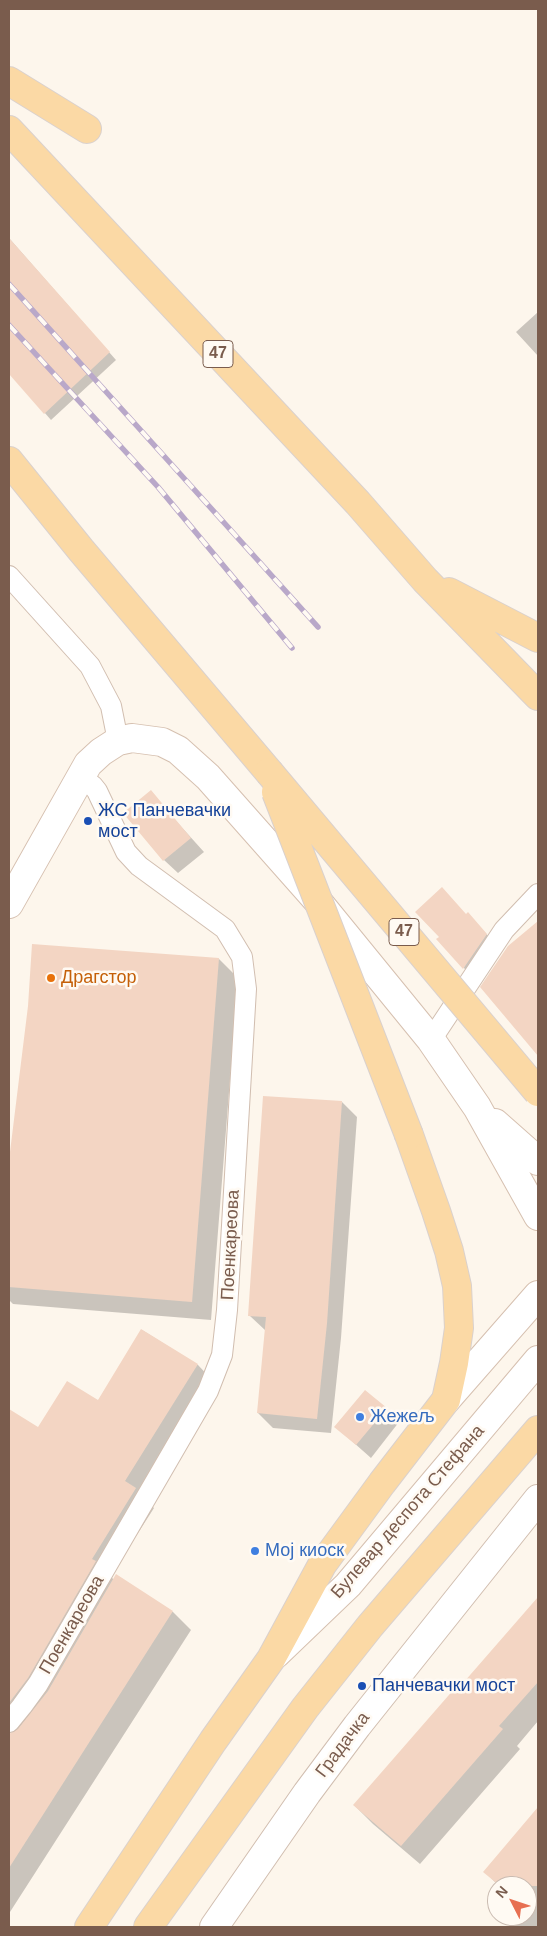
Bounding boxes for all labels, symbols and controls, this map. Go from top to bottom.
road number: 47 [203,340,233,368]
place label: ЖС Панчевачки мост [98,800,231,842]
marker: ЖС Панчевачки мост [82,815,94,827]
road number: 47 [389,919,419,946]
place label: Драгстор [61,967,136,989]
marker: Драгстор [45,972,57,984]
street label: Поенкареова [217,1189,245,1301]
place label: Жежељ [370,1406,435,1428]
marker: Жежељ [354,1411,366,1423]
street label: Булевар деспота Стефана [327,1421,489,1603]
place label: Мој киоск [265,1540,344,1562]
marker: Мој киоск [249,1545,261,1557]
street label: Поенкареова [35,1572,109,1678]
place label: Панчевачки мост [372,1675,515,1697]
marker: Панчевачки мост [356,1680,368,1692]
street label: Градачка [311,1708,375,1782]
north arrow [487,1876,537,1926]
text: N [492,1883,511,1901]

